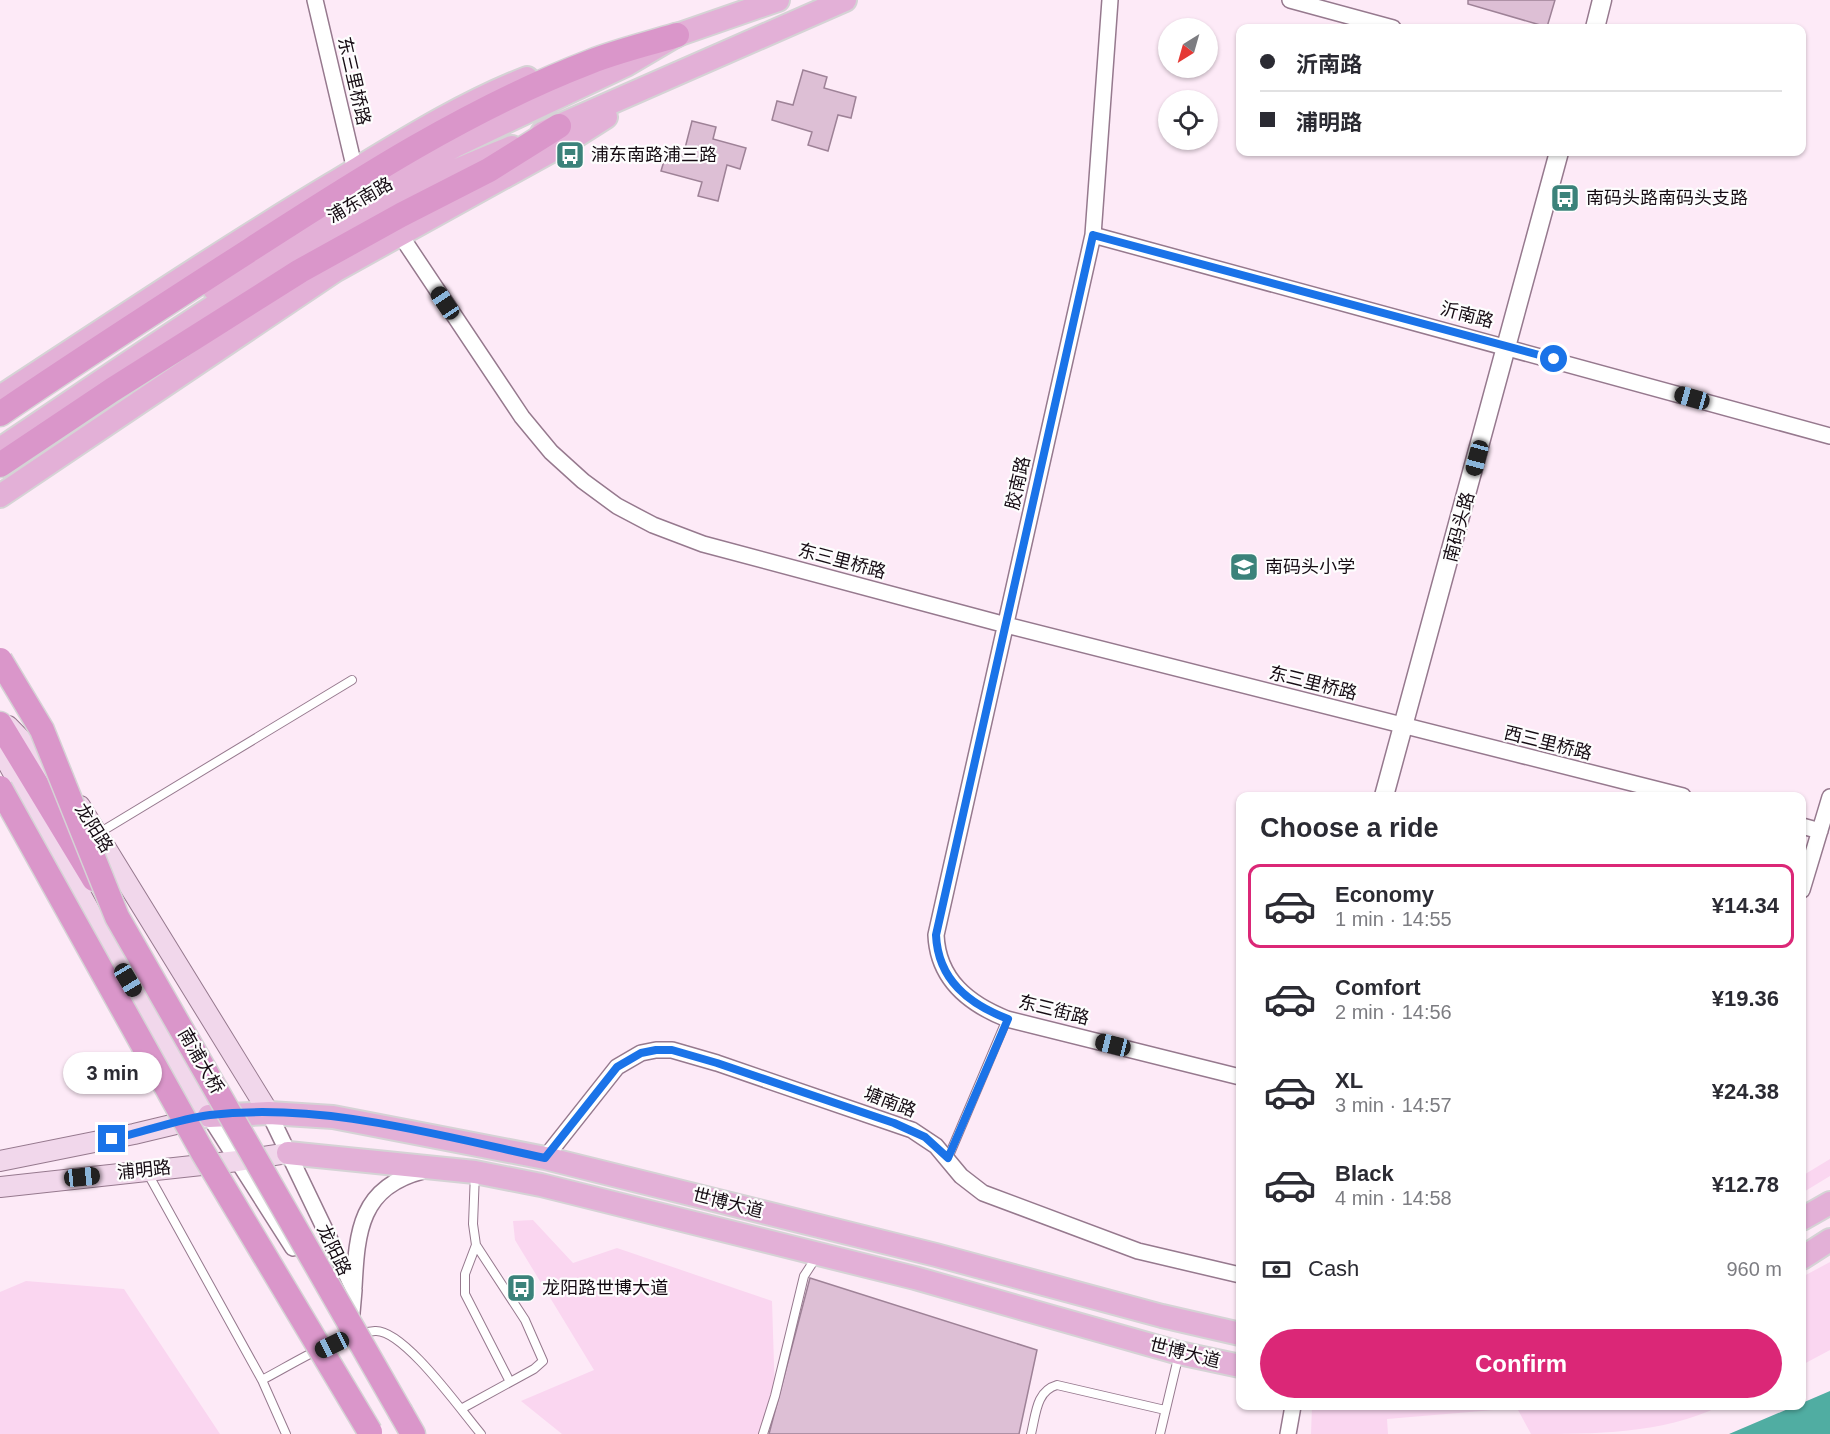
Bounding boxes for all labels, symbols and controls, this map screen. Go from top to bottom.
north arrow [1158,18,1218,78]
map controls [1158,18,1218,150]
street label: 东三里桥路 [334,35,374,127]
text: 沂南路 [1296,52,1362,77]
button: locate [1158,90,1218,150]
text: 浦明路 [1296,110,1362,135]
bus stop icon: 浦东南路浦三路 [554,139,586,171]
place label: 浦东南路浦三路 [591,145,717,165]
street label: 浦东南路 [324,173,396,227]
bus stop icon: 南码头路南码头支路 [1549,182,1581,214]
place label: 南码头路南码头支路 [1586,188,1748,208]
car [427,283,463,323]
street label: 沂南路 [1438,298,1496,332]
route start [1540,345,1567,372]
car [1672,384,1712,412]
car [1464,438,1490,478]
street label: 胶南路 [1002,454,1034,512]
street label: 南码头路 [1440,490,1478,564]
street label: 东三里桥路 [796,540,888,582]
school or university icon: 南码头小学 [1228,551,1260,583]
place label: 南码头小学 [1265,557,1355,577]
street label: 东三里桥路 [1267,662,1359,704]
street label: 西三里桥路 [1502,722,1594,764]
street label: 龙阳路 [71,800,117,856]
text: Choose a ride [1260,813,1439,843]
icon: car [1263,879,1317,933]
text: Economy [1335,882,1434,907]
text: ¥14.34 [1712,893,1779,918]
text: 1 min · 14:55 [1335,908,1452,930]
car [111,960,145,1000]
icon: car [1263,972,1317,1026]
text: Comfort [1335,975,1421,1000]
text: ¥19.36 [1712,986,1779,1011]
street label: 东三街路 [1017,992,1091,1028]
text: 2 min · 14:56 [1335,1001,1452,1023]
street label: 南浦大桥 [174,1025,228,1097]
car [1093,1032,1133,1058]
callout: 3 min [63,1052,162,1094]
text: 3 min [86,1062,139,1084]
icon: car [1263,1065,1317,1119]
text: XL [1335,1068,1363,1093]
text: ¥24.38 [1712,1079,1779,1104]
street label: 塘南路 [861,1083,919,1121]
text: 3 min · 14:57 [1335,1094,1452,1116]
route end [98,1125,125,1152]
street label: 浦明路 [116,1157,172,1183]
icon: car [1263,1158,1317,1212]
text: Black [1335,1161,1394,1186]
car [63,1166,101,1188]
text: ¥12.78 [1712,1172,1779,1197]
street label: 世博大道 [691,1185,765,1221]
text: 4 min · 14:58 [1335,1187,1452,1209]
street label: 龙阳路 [313,1221,355,1279]
icon: cash [1260,1253,1293,1286]
text: Cash [1308,1256,1359,1281]
text: 960 m [1726,1258,1782,1280]
bus stop icon: 龙阳路世博大道 [505,1272,537,1304]
place label: 龙阳路世博大道 [542,1278,668,1298]
car [312,1329,352,1361]
button: Confirm [1260,1329,1782,1398]
street label: 世博大道 [1148,1335,1222,1371]

